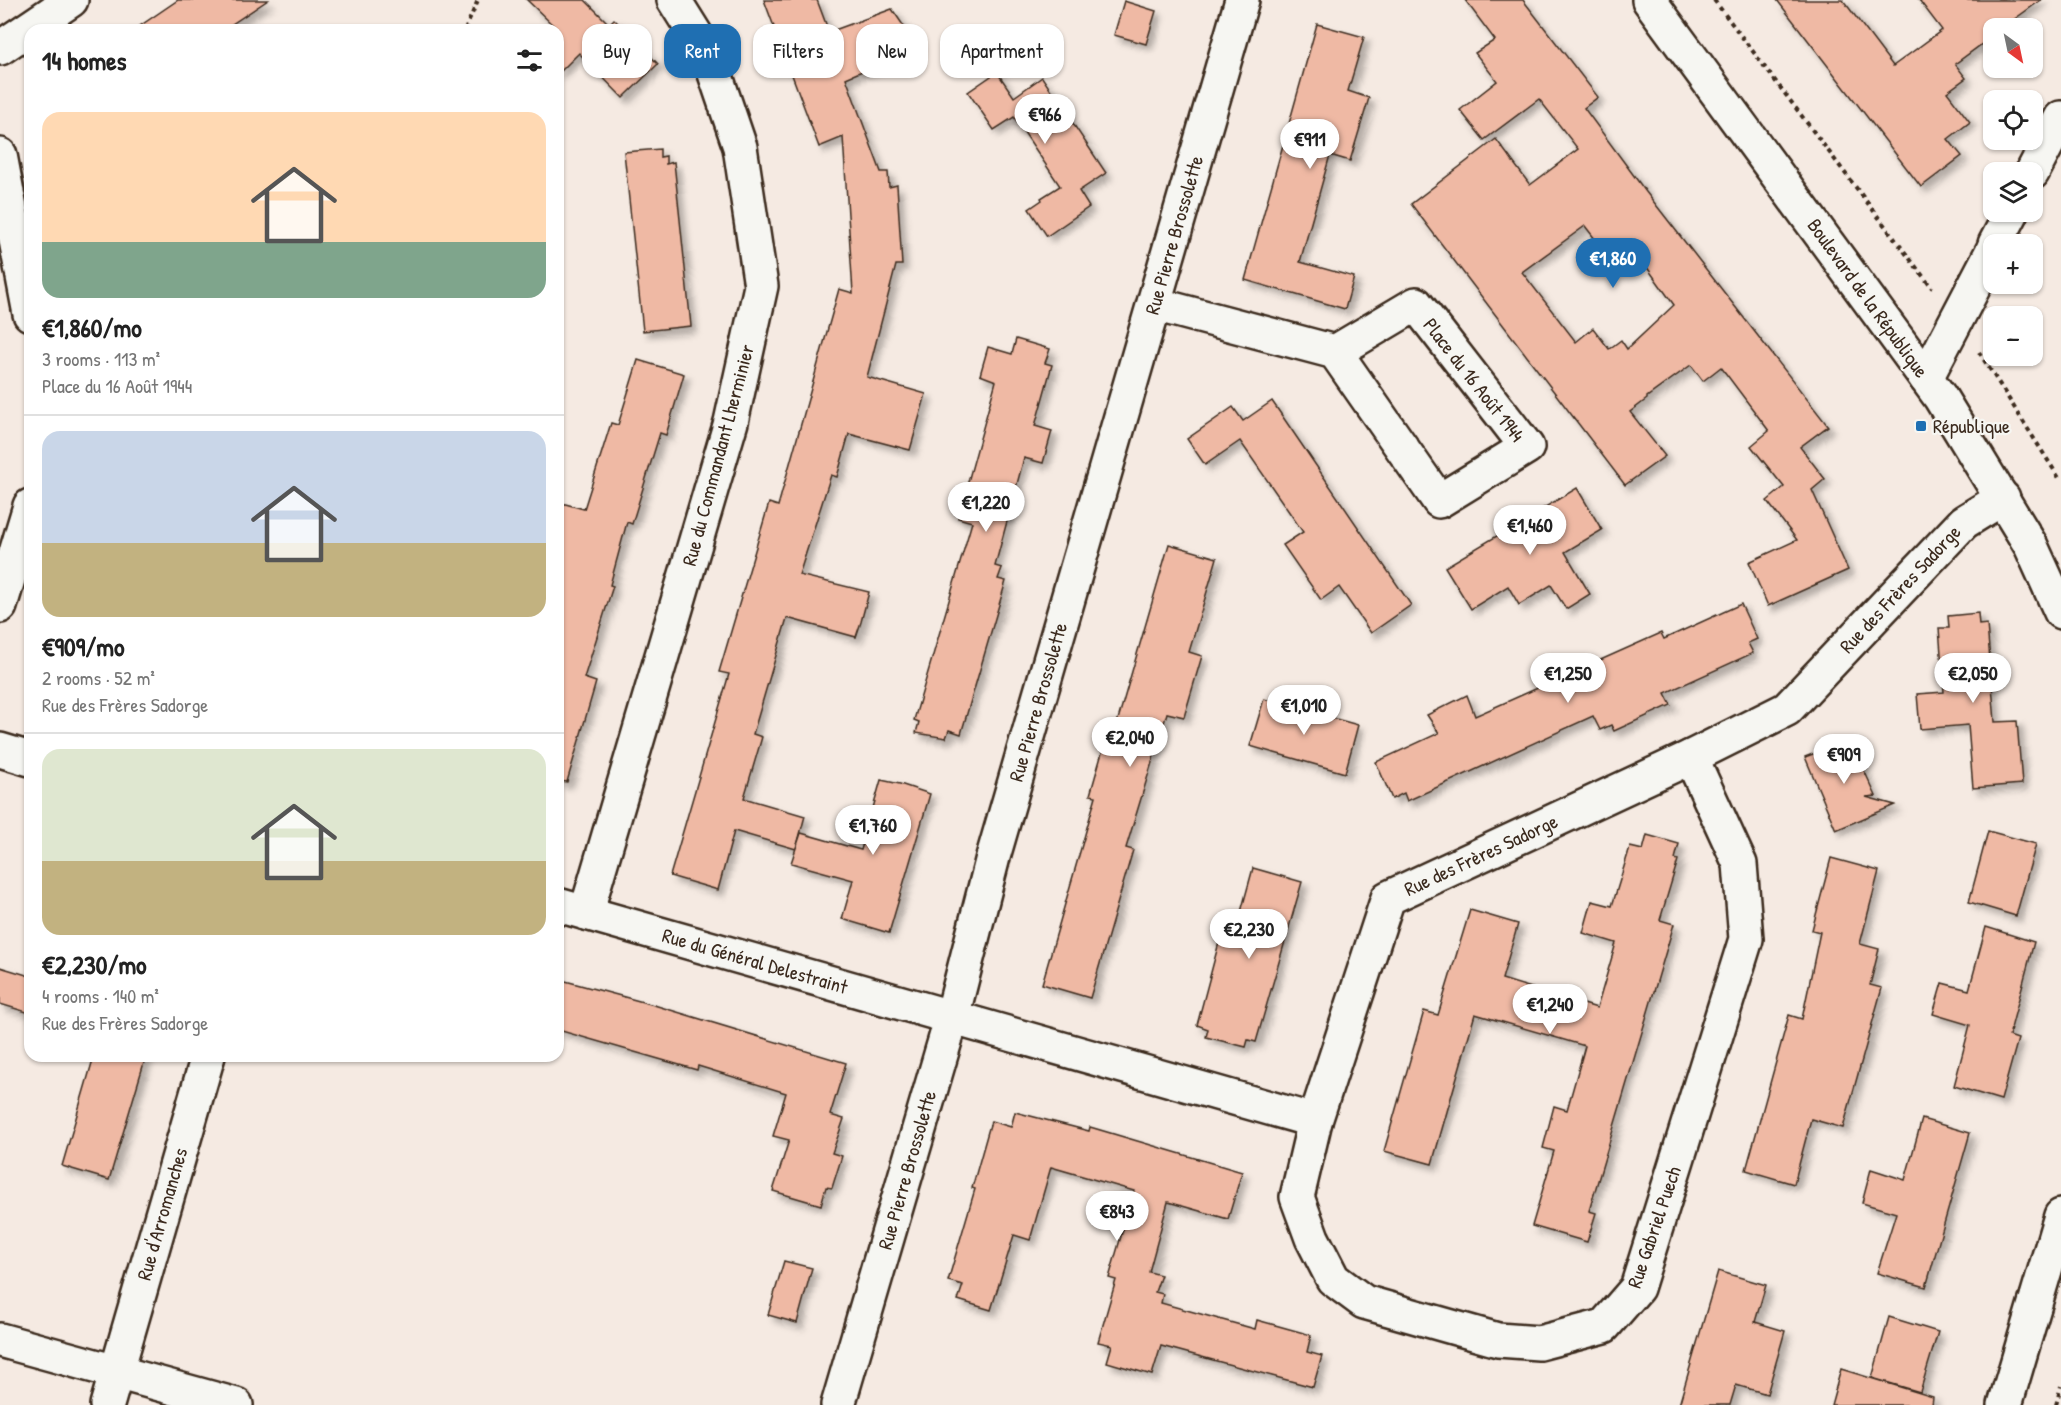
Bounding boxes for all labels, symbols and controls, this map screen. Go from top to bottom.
north arrow [1983,18,2043,78]
map controls [1983,18,2043,366]
chip: Buy [582,24,652,78]
chip: Rent [664,24,741,78]
chip: Filters [753,24,844,78]
chip: New [856,24,928,78]
chip: Apartment [940,24,1064,78]
text: 14 homes [42,43,127,78]
icon: filters [513,44,546,77]
button: locate [1983,90,2043,150]
pin: €966 [1009,94,1081,145]
text: €966 [1029,100,1061,127]
pin: €911 [1274,119,1346,170]
text: €911 [1294,125,1326,152]
icon: home [240,151,348,259]
street label: Rue Pierre Brossolette [1138,152,1209,317]
button: layers [1983,162,2043,222]
street label: Boulevard de la République [1802,213,1935,383]
button: + [1983,234,2043,294]
pin: €1,860 [1564,238,1662,289]
text: €1,860 [1590,244,1636,271]
button: − [1983,306,2043,366]
text: €1,860/mo [42,310,142,345]
street label: Place du 16 Août 1944 [1418,312,1531,447]
street label: Rue du Commandant Lherminier [675,341,760,569]
text: 3 rooms · 113 m² [42,345,160,372]
text: Place du 16 Août 1944 [42,372,192,399]
place label: République [1933,412,2010,439]
marker: République [1914,419,1928,433]
icon: home [240,470,348,578]
pin: €1,220 [937,482,1035,533]
text: €1,220 [962,488,1010,515]
pin: €1,460 [1481,505,1579,556]
text: €1,460 [1507,511,1553,538]
street label: Rue des Frères Sadorge [1833,519,1966,659]
street label: Rue Pierre Brossolette [1002,619,1073,784]
text: €909/mo [42,629,124,664]
pin: €1,250 [1519,653,1617,704]
pin: €2,050 [1924,653,2022,704]
text: €1,250 [1544,659,1592,686]
text: €2,050 [1948,659,1998,686]
text: 2 rooms · 52 m² [42,664,155,691]
pin: €1,010 [1255,685,1353,736]
text: Rue des Frères Sadorge [42,691,208,718]
text: €1,010 [1281,691,1327,718]
pin: €2,040 [1081,717,1179,768]
text: €2,040 [1106,723,1154,750]
pin: €909 [1808,734,1880,785]
text: €909 [1827,740,1861,767]
icon: home [240,788,348,896]
pin: €1,760 [824,805,922,856]
street label: Rue des Frères Sadorge [1400,807,1562,902]
text: €1,760 [849,811,897,838]
pin: €2,230 [1200,909,1298,960]
text: €2,230 [1224,915,1274,942]
street label: Rue du Général Delestraint [659,921,852,1000]
text: €2,230/mo [42,947,147,982]
text: 4 rooms · 140 m² [42,982,159,1009]
pin: €1,240 [1501,984,1599,1035]
text: €1,240 [1527,990,1573,1017]
text: Rue des Frères Sadorge [42,1009,208,1036]
street label: Rue Pierre Brossolette [871,1087,942,1252]
street label: Rue d'Arromanches [130,1144,193,1283]
street label: Rue Gabriel Puech [1620,1162,1687,1291]
pin: €843 [1081,1191,1153,1242]
text: €843 [1100,1197,1134,1224]

